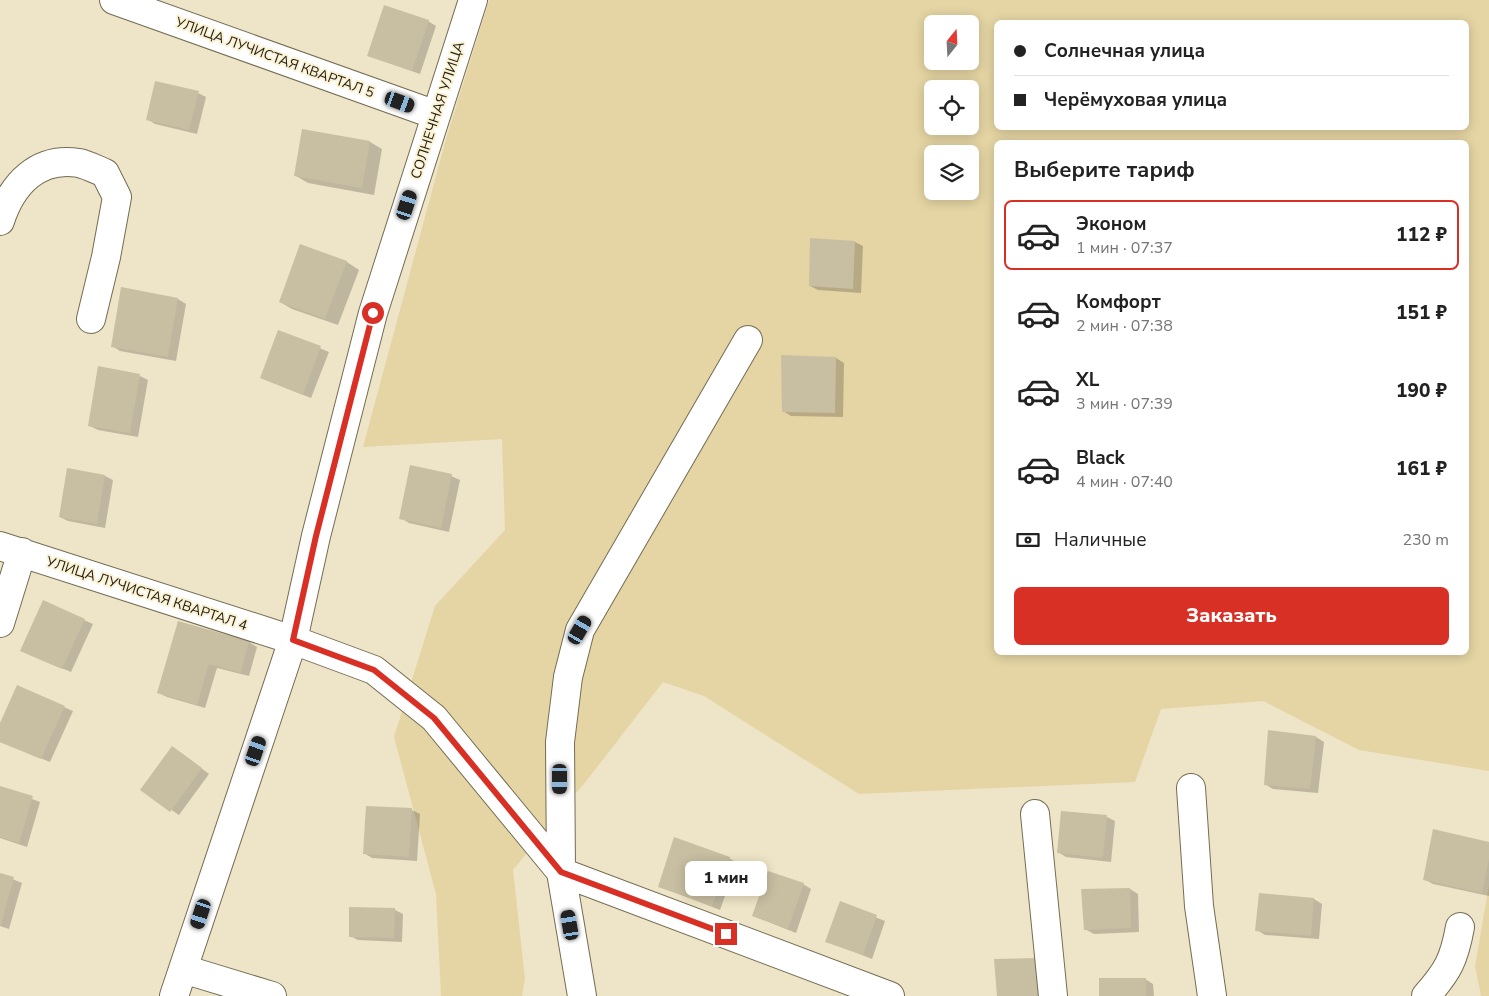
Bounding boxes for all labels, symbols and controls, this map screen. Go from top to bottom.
street label: УЛИЦА ЛУЧИСТАЯ КВАРТАЛ 5 [172,12,377,102]
north arrow [924,15,979,70]
map controls [924,15,979,200]
text: Солнечная улица [1044,38,1205,64]
street label: СОЛНЕЧНАЯ УЛИЦА [406,39,469,181]
button: locate [924,80,979,135]
text: Черёмуховая улица [1044,87,1227,113]
car [383,90,416,114]
button: layers [924,145,979,200]
text: Выберите тариф [1014,155,1195,185]
car [395,188,418,222]
text: Эконом [1076,211,1147,237]
icon: car [1016,213,1061,258]
text: 112 ₽ [1396,222,1447,248]
text: 1 мин · 07:37 [1076,237,1173,259]
text: Комфорт [1076,289,1161,315]
icon: car [1016,291,1061,336]
text: 151 ₽ [1396,300,1447,326]
route start [362,302,384,324]
text: 2 мин · 07:38 [1076,315,1173,337]
text: XL [1076,367,1099,393]
icon: car [1016,369,1061,414]
text: 190 ₽ [1396,378,1447,404]
text: 3 мин · 07:39 [1076,393,1173,415]
text: Black [1076,445,1125,471]
icon: car [1016,447,1061,492]
text: 161 ₽ [1396,456,1447,482]
text: 4 мин · 07:40 [1076,471,1173,493]
icon: cash [1014,526,1042,554]
text: Наличные [1054,527,1147,553]
text: 230 m [1402,529,1449,551]
street label: УЛИЦА ЛУЧИСТАЯ КВАРТАЛ 4 [43,552,250,635]
button: Заказать [1014,587,1449,645]
car [566,613,593,647]
car [244,734,267,768]
car [552,764,567,794]
callout: 1 мин [685,862,767,896]
text: 1 мин [703,867,749,889]
car [189,897,212,931]
car [560,909,579,941]
route end [715,923,737,945]

